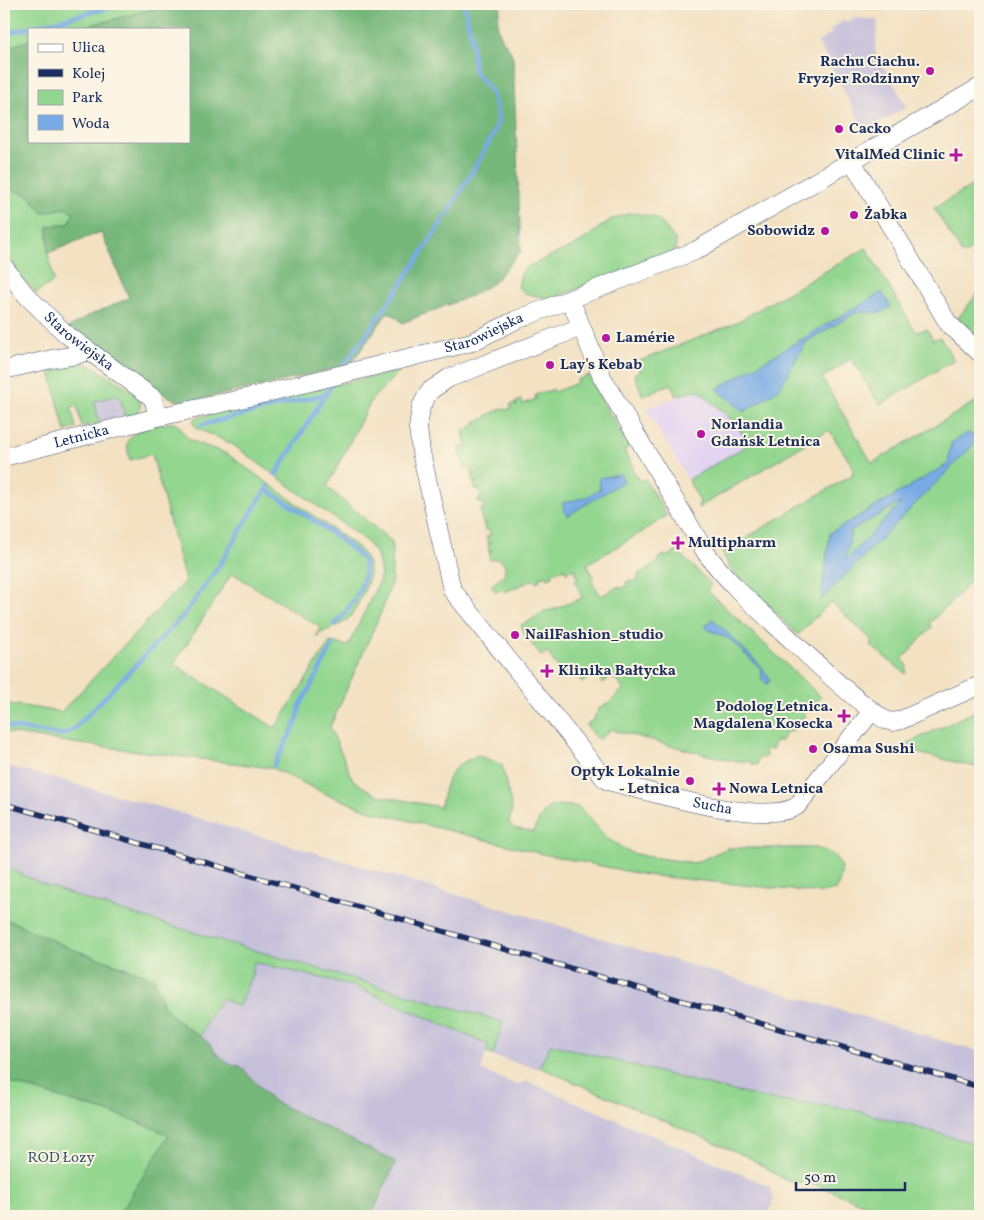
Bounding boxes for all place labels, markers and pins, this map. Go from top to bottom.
place label: Rachu Ciachu. Fryzjer Rodzinny [798,52,921,90]
marker: Rachu Ciachu. Fryzjer Rodzinny [924,65,936,77]
place label: Cacko [849,119,892,140]
marker: Cacko [833,123,845,135]
place label: VitalMed Clinic [835,145,945,166]
marker: VitalMed Clinic [949,148,963,162]
place label: Żabka [864,205,908,226]
marker: Żabka [848,209,860,221]
place label: Sobowidz [747,221,815,242]
marker: Sobowidz [819,225,831,237]
place label: Lamérie [616,328,675,349]
marker: Lamérie [600,332,612,344]
place label: Lay's Kebab [560,355,642,376]
marker: Lay's Kebab [544,359,556,371]
place label: Norlandia Gdańsk Letnica [711,415,820,453]
marker: Norlandia Gdańsk Letnica [695,428,707,440]
place label: Multipharm [688,533,777,554]
marker: Multipharm [672,537,684,549]
place label: NailFashion_studio [525,625,664,646]
marker: NailFashion_studio [509,629,521,641]
place label: Klinika Bałtycka [558,661,676,682]
marker: Klinika Bałtycka [540,664,554,678]
place label: Podolog Letnica. Magdalena Kosecka [693,697,833,735]
marker: Podolog Letnica. Magdalena Kosecka [837,709,851,723]
place label: Osama Sushi [823,739,915,760]
marker: Osama Sushi [807,743,819,755]
place label: Optyk Lokalnie - Letnica [571,762,680,800]
marker: Optyk Lokalnie - Letnica [684,775,696,787]
place label: Nowa Letnica [729,779,824,800]
marker: Nowa Letnica [713,783,725,795]

